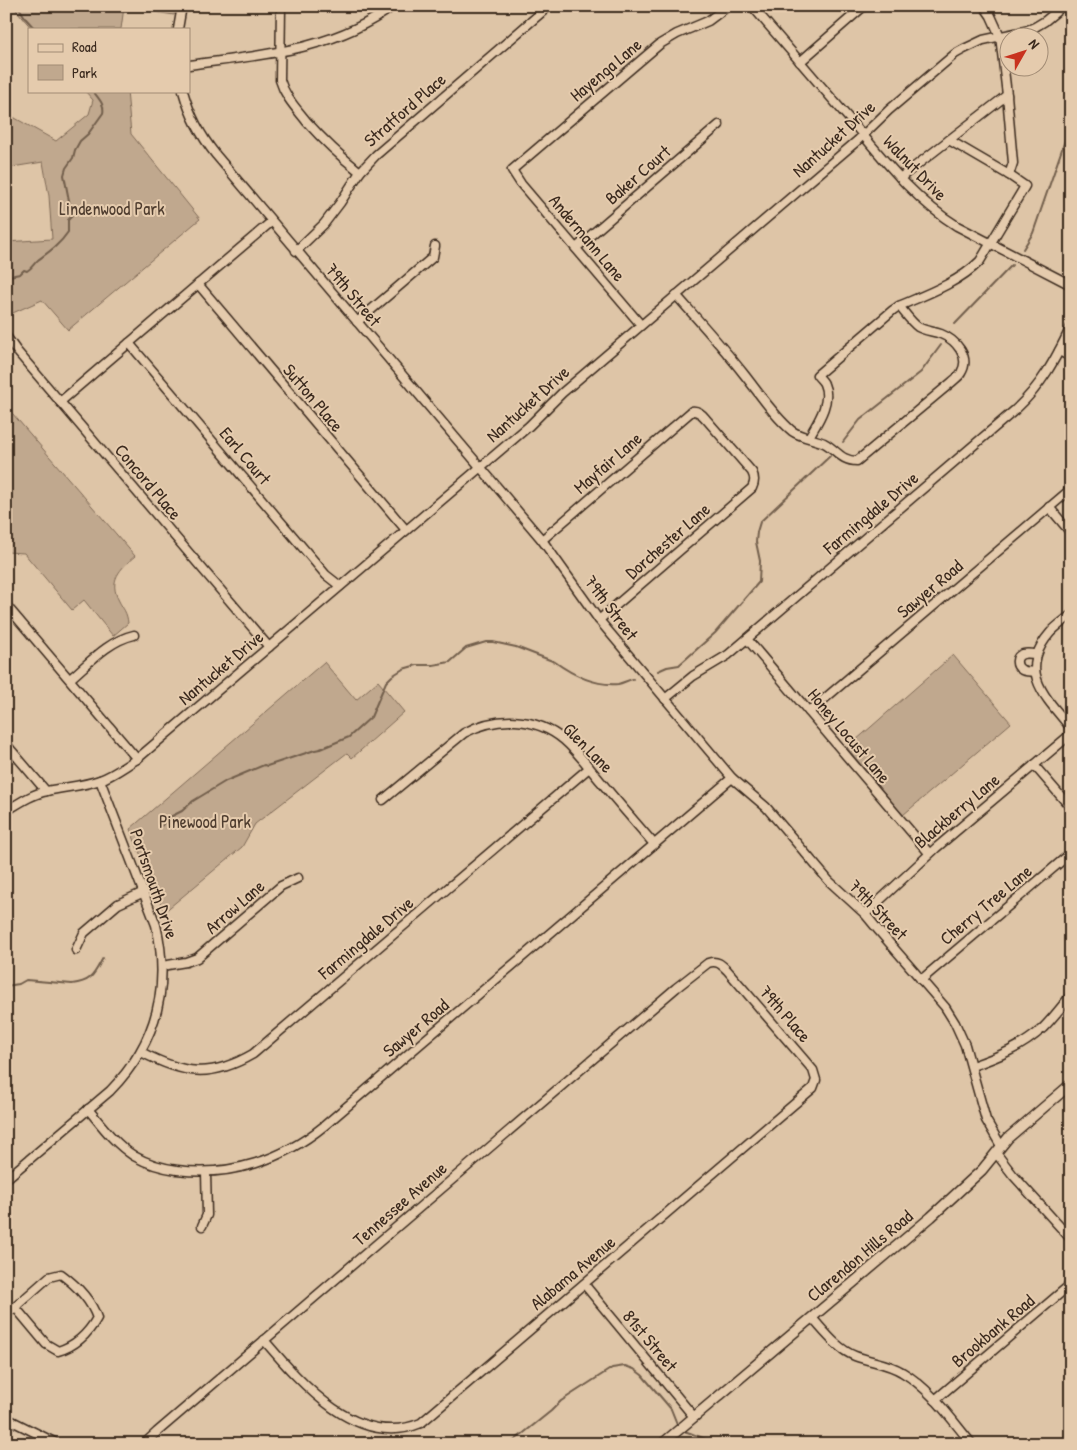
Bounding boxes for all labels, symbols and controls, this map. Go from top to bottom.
legend [28,28,190,92]
north arrow [1000,28,1050,78]
street label: Hayenga Lane [564,32,647,107]
text: N [1025,35,1045,53]
text: Road [72,36,97,57]
text: Park [72,62,97,83]
street label: Stratford Place [358,67,451,152]
street label: Nantucket Drive [787,95,881,183]
street label: Walnut Drive [878,129,953,206]
street label: Baker Court [600,139,676,210]
street label: Andermann Lane [543,189,631,287]
park label: Lindenwood Park [59,196,165,221]
street label: 79th Street [320,258,388,332]
street label: Sutton Place [277,358,349,437]
street label: Nantucket Drive [481,360,575,448]
street label: Earl Court [214,421,277,490]
street label: Mayfair Lane [568,426,647,499]
street label: Concord Place [109,438,188,525]
street label: Farmingdale Drive [817,465,924,561]
street label: Dorchester Lane [620,497,715,584]
street label: Sawyer Road [891,554,968,624]
street label: 79th Street [579,570,645,646]
street label: Nantucket Drive [173,625,269,711]
street label: Honey Locust Lane [802,683,897,789]
street label: Glen Lane [558,717,619,778]
street label: Blackberry Lane [909,767,1005,854]
park label: Pinewood Park [159,809,252,834]
street label: Portsmouth Drive [124,826,185,942]
street label: Cherry Tree Lane [934,859,1037,951]
street label: Arrow Lane [200,874,270,939]
street label: 79th Street [843,874,914,946]
street label: Farmingdale Drive [312,890,419,986]
street label: 79th Place [754,980,817,1048]
street label: Sawyer Road [377,993,454,1063]
street label: Tennessee Avenue [347,1156,452,1251]
street label: Clarendon Hills Road [801,1204,918,1307]
street label: Alabama Avenue [525,1230,621,1316]
street label: Brookbank Road [946,1288,1040,1373]
street label: 81st Street [617,1304,684,1377]

